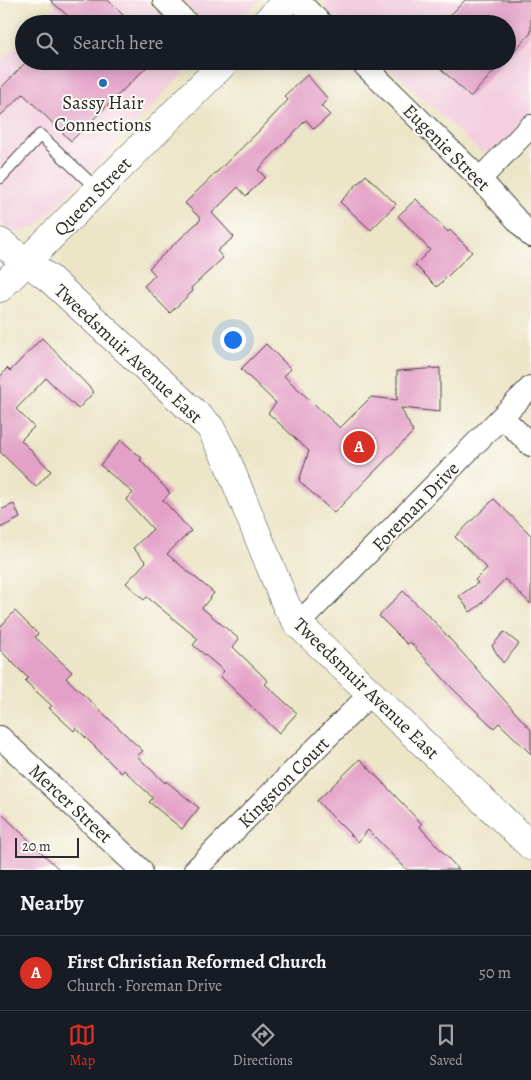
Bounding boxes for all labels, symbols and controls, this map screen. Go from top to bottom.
search box [15,15,516,70]
icon: search [33,29,61,57]
text: Search here [73,30,163,56]
marker: Sassy Hair Connections [97,77,109,89]
place label: Sassy Hair Connections [54,90,152,138]
street label: Eugenie Street [397,98,496,197]
street label: Queen Street [48,151,137,242]
street label: Tweedsmuir Avenue East [49,278,208,429]
your location [220,327,246,353]
pin: A [343,428,375,466]
street label: Foreman Drive [366,456,465,557]
street label: Tweedsmuir Avenue East [288,612,445,765]
street label: Kingston Court [232,731,335,834]
street label: Mercer Street [23,758,118,849]
scale bar [15,835,79,858]
text: 20 m [22,837,51,856]
text: Nearby [20,889,83,917]
text: First Christian Reformed Church [67,949,327,975]
text: A [31,962,41,984]
text: 50 m [479,962,511,984]
text: Church · Foreman Drive [67,975,222,997]
tab: Map [68,1021,96,1070]
tab: Directions [233,1021,293,1070]
tab: Saved [430,1021,463,1070]

